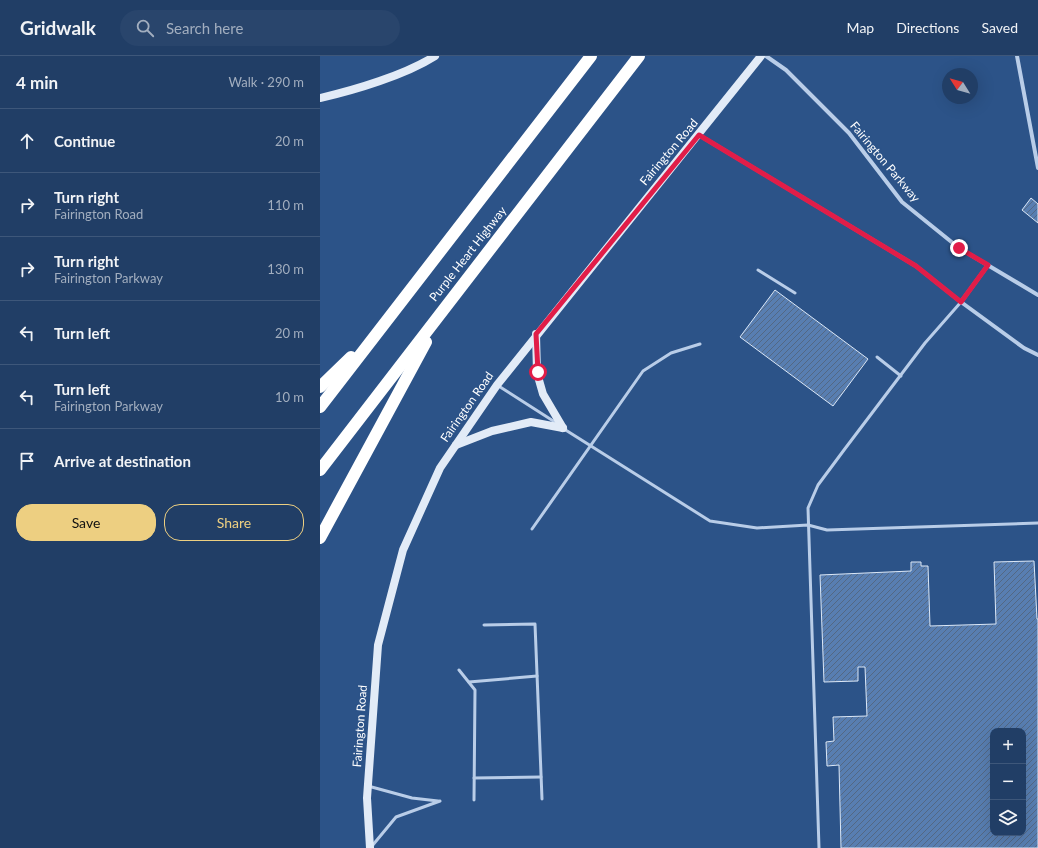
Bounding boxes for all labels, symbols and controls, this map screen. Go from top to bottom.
search box [120,10,400,46]
text: Gridwalk [20,16,96,39]
icon: search [134,17,156,39]
text: Search here [166,19,243,37]
text: Map [847,19,874,36]
text: Directions [896,19,959,36]
text: Saved [981,19,1018,36]
north arrow [942,68,978,104]
text: 4 min [16,72,58,93]
text: Walk · 290 m [228,74,304,90]
street label: Fairington Road [636,115,701,188]
street label: Fairington Parkway [847,118,924,206]
icon: ahead [16,130,38,152]
text: Continue [54,132,115,150]
text: 20 m [275,133,304,149]
text: Turn right [54,188,119,206]
icon: right [16,194,38,216]
text: 110 m [267,197,304,213]
street label: Purple Heart Highway [426,203,510,304]
text: Fairington Road [54,206,143,222]
route end [950,239,968,257]
text: Turn right [54,252,119,270]
icon: right [16,258,38,280]
text: 130 m [267,261,304,277]
text: Fairington Parkway [54,270,163,286]
icon: left [16,322,38,344]
text: Turn left [54,324,110,342]
text: 20 m [275,325,304,341]
route start [529,363,547,381]
street label: Fairington Road [437,369,496,445]
text: Turn left [54,380,110,398]
icon: left [16,386,38,408]
text: 10 m [275,389,304,405]
text: Fairington Parkway [54,398,163,414]
icon: arrive [16,450,38,472]
text: Arrive at destination [54,452,191,470]
button: Save [16,504,156,541]
button: Share [164,504,304,541]
street label: Fairington Road [349,684,370,768]
map controls [990,728,1026,836]
button: + [990,728,1026,764]
button: − [990,764,1026,800]
button: layers [990,800,1026,836]

